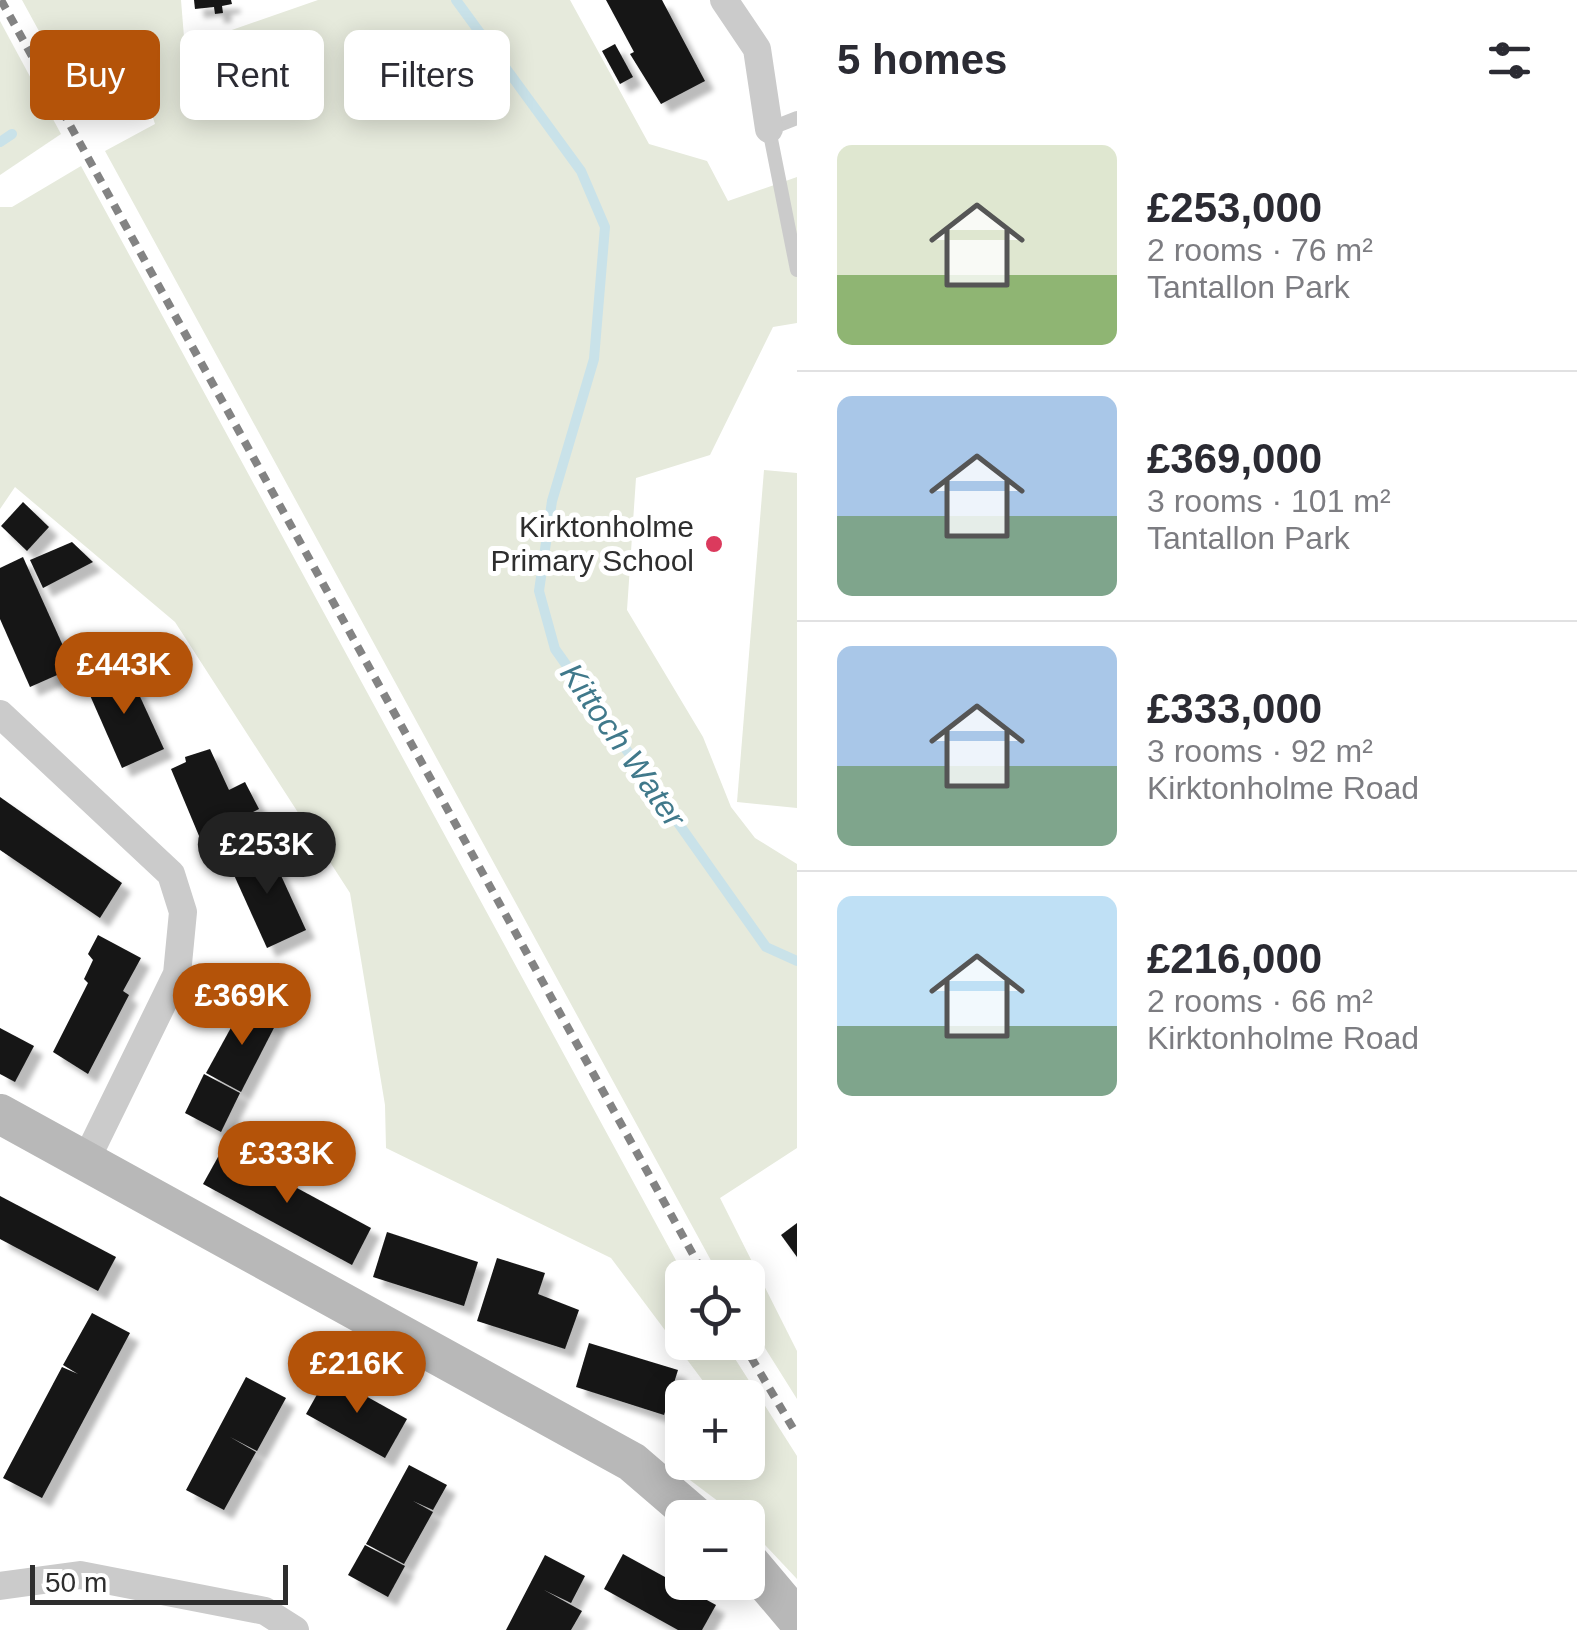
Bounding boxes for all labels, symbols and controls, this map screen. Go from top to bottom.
chip: Buy [30,30,160,120]
chip: Rent [180,30,324,120]
chip: Filters [344,30,510,120]
icon: filters [1482,33,1537,88]
text: 5 homes [837,36,1007,83]
text: £253,000 [1147,184,1322,231]
icon: home [917,185,1037,305]
text: 2 rooms · 76 m² [1147,232,1373,268]
text: Tantallon Park [1147,269,1350,305]
text: £369,000 [1147,435,1322,482]
icon: home [917,436,1037,556]
text: 3 rooms · 101 m² [1147,483,1391,519]
place label: Kirktonholme Primary School [491,510,694,577]
text: Tantallon Park [1147,520,1350,556]
marker: Kirktonholme Primary School [703,533,725,555]
pin: £443K [54,632,194,717]
text: £443K [77,646,171,682]
water label: Kittoch Water [553,656,693,835]
text: £333,000 [1147,685,1322,732]
icon: home [917,686,1037,806]
text: 3 rooms · 92 m² [1147,733,1373,769]
text: Kirktonholme Road [1147,770,1419,806]
pin: £253K [197,812,337,897]
text: £253K [220,826,314,862]
text: £216,000 [1147,935,1322,982]
icon: home [917,936,1037,1056]
pin: £369K [172,963,312,1048]
text: £369K [195,977,289,1013]
text: 2 rooms · 66 m² [1147,983,1373,1019]
text: Kirktonholme Road [1147,1020,1419,1056]
pin: £333K [217,1121,357,1206]
text: £333K [240,1135,334,1171]
map controls [665,1260,765,1600]
button: locate [665,1260,765,1360]
pin: £216K [287,1331,427,1416]
text: £216K [310,1345,404,1381]
button: + [665,1380,765,1480]
button: − [665,1500,765,1600]
scale bar [30,1560,288,1604]
text: 50 m [45,1567,107,1598]

